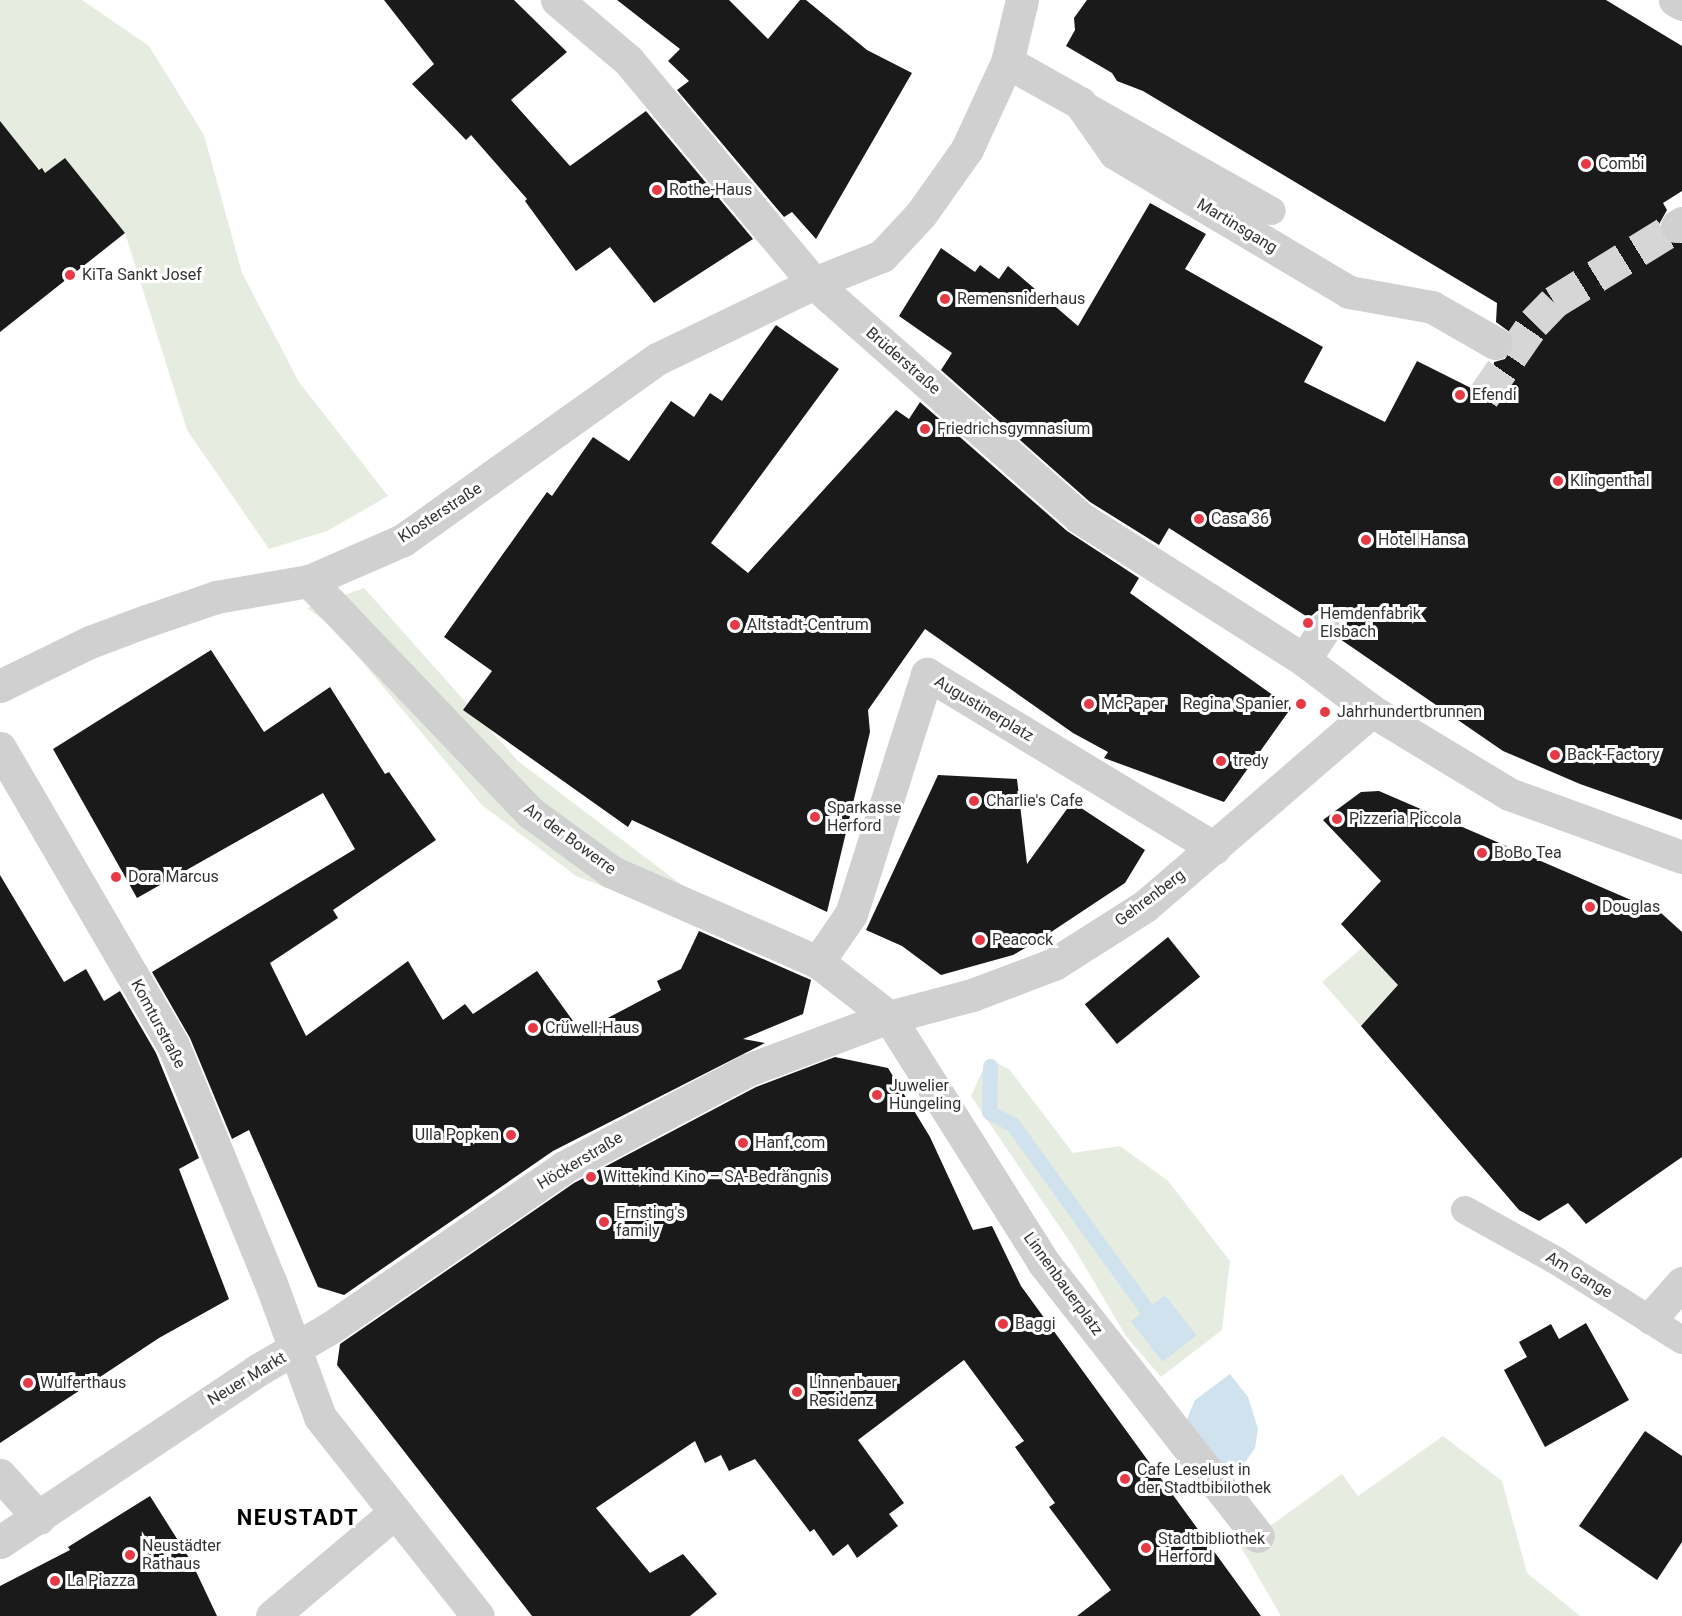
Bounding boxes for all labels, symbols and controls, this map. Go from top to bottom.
place label: Combi [1598,154,1644,174]
marker: Combi [1579,157,1593,171]
place label: Rothe-Haus [669,180,752,200]
marker: Rothe-Haus [650,183,664,197]
street label: Martinsgang [1193,195,1281,257]
place label: KiTa Sankt Josef [82,265,202,285]
marker: KiTa Sankt Josef [63,268,77,282]
place label: Remensniderhaus [957,289,1085,309]
marker: Remensniderhaus [938,292,952,306]
street label: Brüderstraße [862,323,944,399]
place label: Efendi [1472,385,1517,405]
marker: Efendi [1453,388,1467,402]
place label: Friedrichsgymnasium [937,419,1090,439]
marker: Friedrichsgymnasium [918,422,932,436]
place label: Klingenthal [1570,471,1650,491]
marker: Klingenthal [1551,474,1565,488]
street label: Klosterstraße [395,479,485,547]
place label: Casa 36 [1211,509,1269,529]
marker: Casa 36 [1192,512,1206,526]
place label: Hotel Hansa [1378,530,1466,550]
marker: Hotel Hansa [1359,533,1373,547]
place label: Hemdenfabrik Elsbach [1320,604,1421,642]
place label: Altstadt-Centrum [747,615,869,635]
marker: Hemdenfabrik Elsbach [1301,616,1315,630]
marker: Altstadt-Centrum [728,618,742,632]
street label: Augustinerplatz [931,672,1037,746]
place label: McPaper [1101,694,1165,714]
place label: Regina Spanier [1182,694,1289,714]
marker: McPaper [1082,697,1096,711]
marker: Regina Spanier [1294,697,1308,711]
place label: Jahrhundertbrunnen [1337,702,1482,722]
marker: Jahrhundertbrunnen [1318,705,1332,719]
place label: Back-Factory [1567,745,1660,765]
marker: Back-Factory [1548,748,1562,762]
place label: tredy [1233,751,1269,771]
marker: tredy [1214,754,1228,768]
place label: Charlie's Cafe [986,791,1083,811]
marker: Charlie's Cafe [967,794,981,808]
place label: Sparkasse Herford [827,798,901,836]
street label: An der Bowerre [520,799,620,879]
place label: Pizzeria Piccola [1349,809,1462,829]
marker: Sparkasse Herford [808,810,822,824]
marker: Pizzeria Piccola [1330,812,1344,826]
place label: BoBo Tea [1494,843,1562,863]
marker: BoBo Tea [1475,846,1489,860]
street label: Gehrenberg [1111,866,1189,930]
place label: Dora Marcus [128,867,219,887]
marker: Dora Marcus [109,870,123,884]
place label: Douglas [1602,897,1660,917]
marker: Douglas [1583,900,1597,914]
place label: Peacock [992,930,1053,950]
marker: Peacock [973,933,987,947]
street label: Komturstraße [127,976,189,1072]
place label: Crüwell-Haus [545,1018,640,1038]
marker: Crüwell-Haus [526,1021,540,1035]
place label: Juwelier Hungeling [889,1076,961,1114]
marker: Juwelier Hungeling [870,1088,884,1102]
place label: Ulla Popken [415,1125,499,1145]
marker: Ulla Popken [504,1128,518,1142]
street label: Höckerstraße [534,1128,626,1194]
place label: Hanf.com [755,1133,825,1153]
marker: Hanf.com [736,1136,750,1150]
place label: Wittekind Kino – SA-Bedrängnis [603,1167,829,1187]
marker: Wittekind Kino – SA-Bedrängnis [584,1170,598,1184]
place label: Ernsting's family [616,1203,685,1241]
marker: Ernsting's family [597,1215,611,1229]
street label: Linnenbauerplatz [1019,1229,1107,1339]
street label: Am Gange [1542,1248,1616,1302]
place label: Baggi [1015,1314,1056,1334]
marker: Baggi [996,1317,1010,1331]
street label: Neuer Markt [204,1348,290,1410]
place label: Wulferthaus [40,1373,126,1393]
place label: Linnenbauer Residenz [809,1373,897,1411]
marker: Wulferthaus [21,1376,35,1390]
marker: Linnenbauer Residenz [790,1385,804,1399]
place label: Cafe Leselust in der Stadtbibilothek [1137,1460,1271,1498]
marker: Cafe Leselust in der Stadtbibilothek [1118,1472,1132,1486]
district label: NEUSTADT [237,1505,359,1531]
place label: Stadtbibliothek Herford [1158,1529,1265,1567]
place label: Neustädter Rathaus [142,1536,221,1574]
marker: Stadtbibliothek Herford [1139,1541,1153,1555]
marker: Neustädter Rathaus [123,1548,137,1562]
place label: La Piazza [67,1571,136,1591]
marker: La Piazza [48,1574,62,1588]

